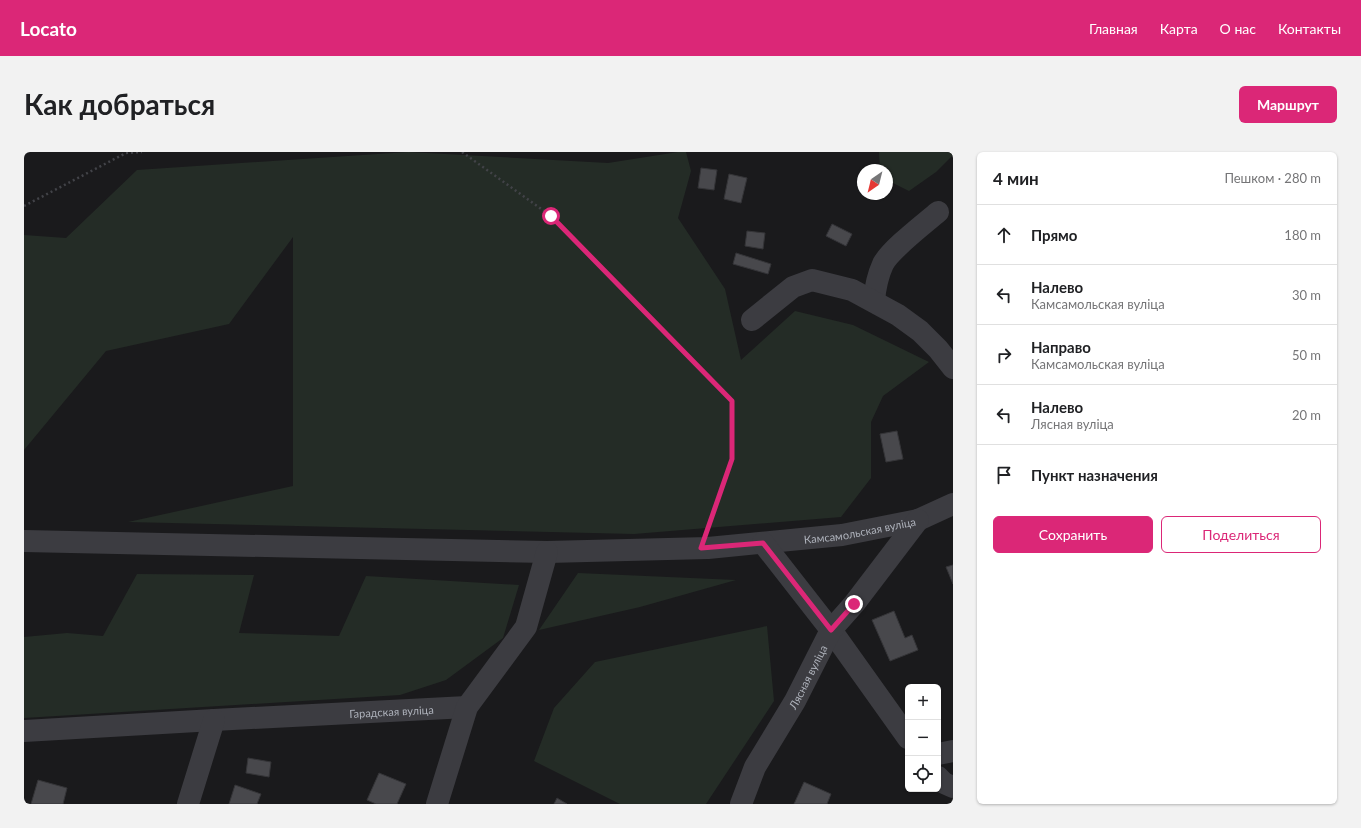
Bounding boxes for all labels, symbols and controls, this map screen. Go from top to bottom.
text: Locato [20,17,77,40]
text: Главная [1089,20,1138,37]
text: Карта [1160,20,1198,37]
text: О нас [1220,20,1256,37]
text: Контакты [1278,20,1341,37]
button: Маршрут [1239,86,1337,123]
text: Как добраться [24,87,215,121]
north arrow [857,164,893,200]
text: 4 мин [993,168,1039,189]
text: Пешком · 280 m [1224,170,1321,186]
route start [542,207,560,225]
icon: ahead [993,224,1015,246]
text: Прямо [1031,226,1077,244]
text: 180 m [1284,227,1321,243]
text: Налево [1031,278,1083,296]
icon: left [993,284,1015,306]
text: 30 m [1292,287,1321,303]
text: Камсамольская вуліца [1031,296,1165,312]
text: Направо [1031,338,1091,356]
icon: right [993,344,1015,366]
text: 50 m [1292,347,1321,363]
text: Камсамольская вуліца [1031,356,1165,372]
text: Налево [1031,398,1083,416]
icon: left [993,404,1015,426]
text: 20 m [1292,407,1321,423]
text: Лясная вуліца [1031,416,1114,432]
icon: arrive [993,464,1015,486]
text: Пункт назначения [1031,466,1158,484]
street label: Камсамольская вуліца [803,514,917,545]
button: Сохранить [993,516,1153,553]
button: Поделиться [1161,516,1321,553]
route end [845,595,863,613]
street label: Лясная вуліца [785,642,829,712]
map controls [905,684,941,792]
button: + [905,684,941,720]
street label: Гарадская вуліца [349,702,434,720]
button: − [905,720,941,756]
button: locate [905,756,941,792]

